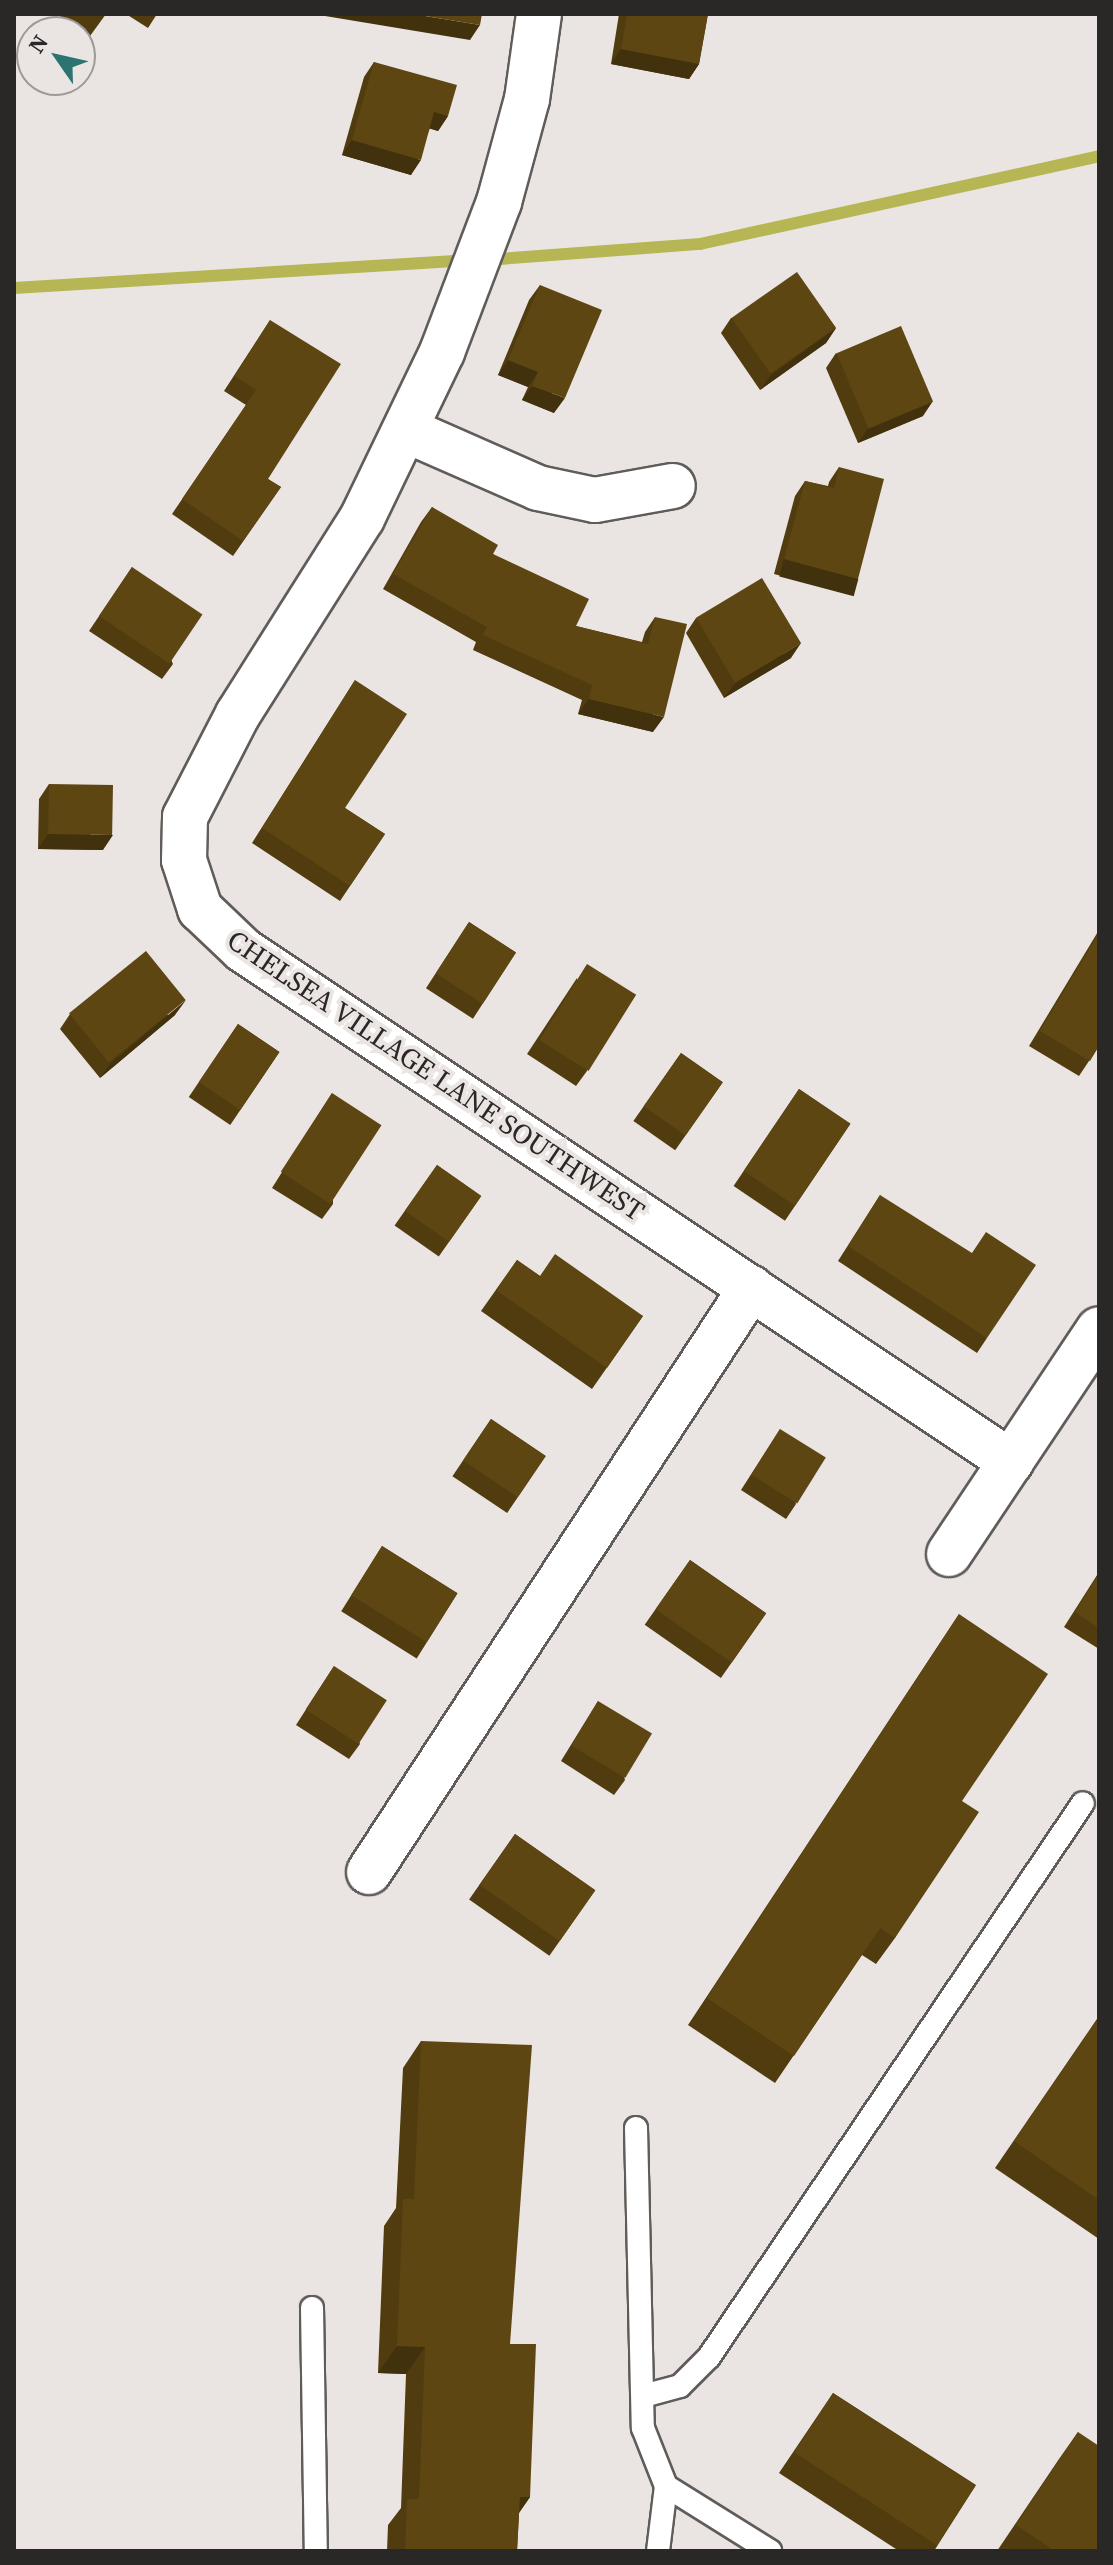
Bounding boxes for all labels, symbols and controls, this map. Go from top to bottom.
north arrow [16,16,96,96]
text: N [21,29,55,59]
street label: CHELSEA VILLAGE LANE SOUTHWEST [221,922,651,1228]

